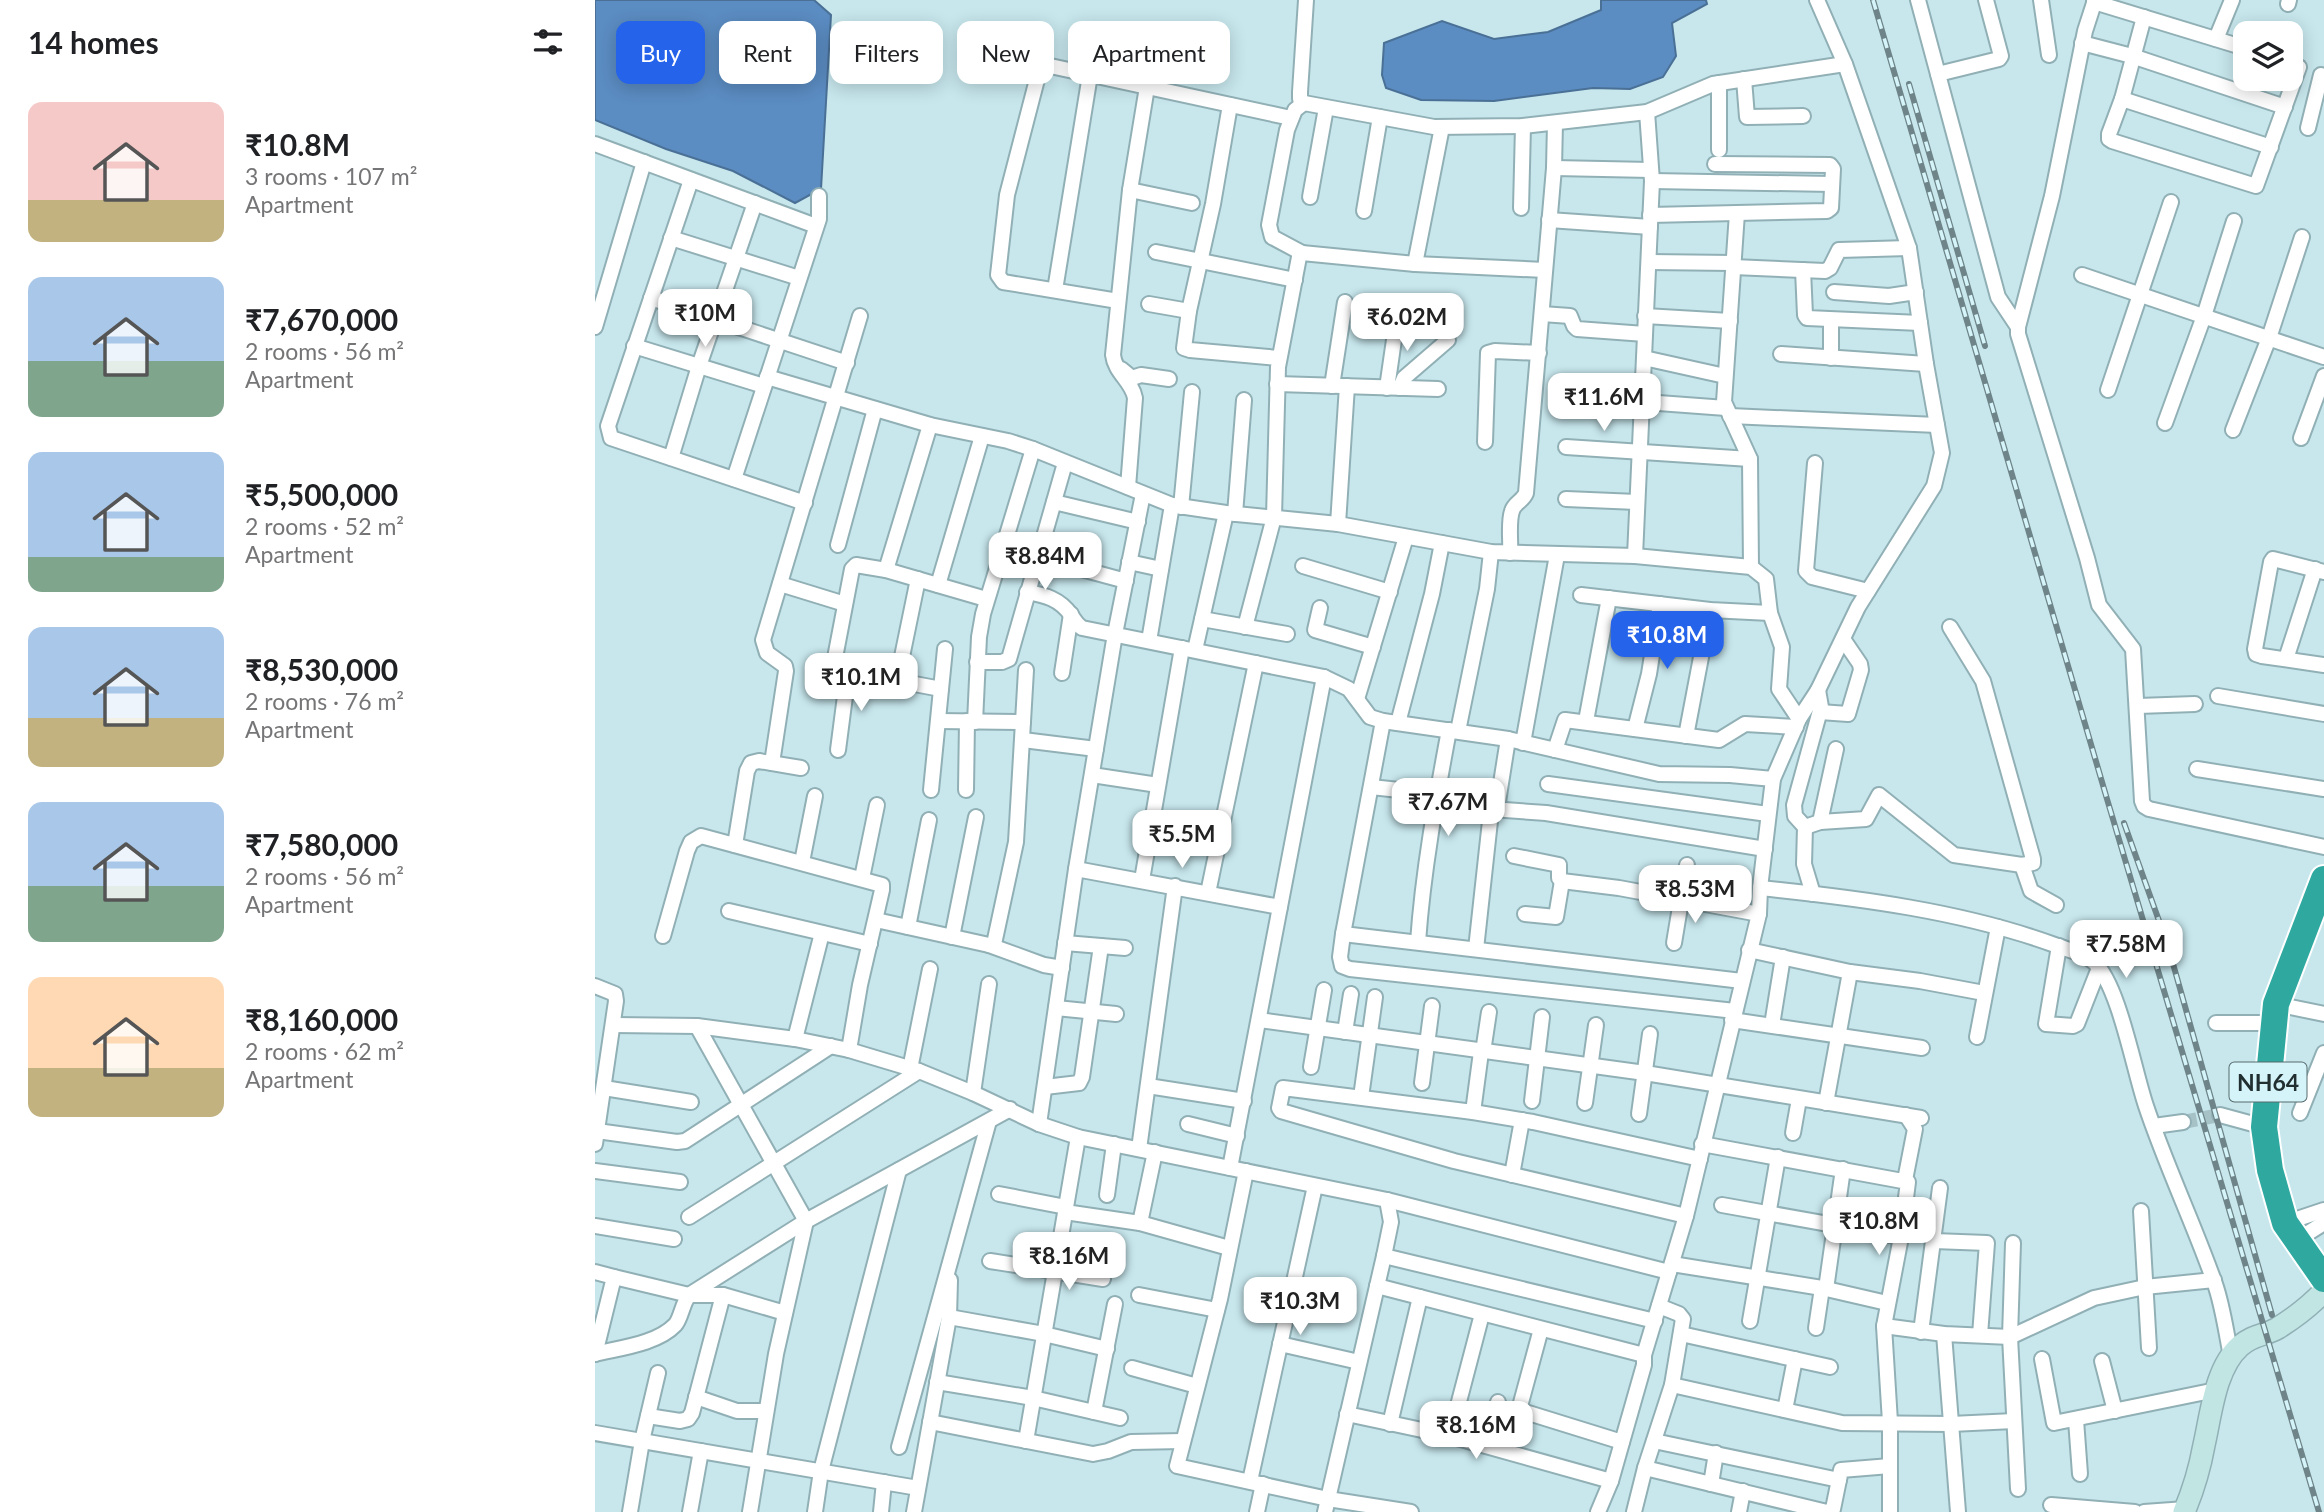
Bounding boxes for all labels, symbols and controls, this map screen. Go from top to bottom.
chip: Buy [616,21,705,84]
chip: Rent [719,21,816,84]
chip: Filters [830,21,943,84]
chip: New [957,21,1054,84]
chip: Apartment [1068,21,1230,84]
map controls [2233,21,2303,91]
button: layers [2233,21,2303,91]
icon: filters [529,23,567,61]
text: 14 homes [28,24,159,60]
text: ₹10.8M [245,126,350,162]
icon: home [84,130,168,214]
text: 3 rooms · 107 m² [245,162,417,190]
text: Apartment [245,190,353,218]
pin: ₹10M [664,290,746,349]
pin: ₹6.02M [1350,294,1464,353]
text: ₹10M [674,298,736,326]
text: ₹7,670,000 [245,301,398,337]
text: ₹6.02M [1367,302,1447,330]
icon: home [84,305,168,389]
text: 2 rooms · 56 m² [245,337,404,365]
text: Apartment [245,365,353,393]
pin: ₹11.6M [1547,374,1661,433]
text: ₹11.6M [1564,382,1644,410]
text: ₹5,500,000 [245,476,398,512]
icon: home [84,480,168,564]
text: 2 rooms · 52 m² [245,512,404,540]
pin: ₹8.84M [988,532,1102,592]
text: Apartment [245,540,353,568]
text: ₹8.84M [1005,541,1085,569]
pin: ₹10.8M [1610,612,1724,671]
text: ₹10.8M [1627,620,1707,648]
text: ₹8,530,000 [245,651,398,687]
pin: ₹10.1M [804,654,918,713]
icon: home [84,655,168,739]
text: ₹10.1M [821,662,901,690]
text: 2 rooms · 76 m² [245,687,404,715]
text: Apartment [245,715,353,743]
pin: ₹7.67M [1391,778,1505,838]
text: ₹7.67M [1408,787,1488,815]
pin: ₹5.5M [1133,810,1231,870]
text: ₹5.5M [1148,819,1216,847]
text: ₹7,580,000 [245,826,398,862]
icon: home [84,830,168,914]
text: 2 rooms · 56 m² [245,862,404,890]
pin: ₹8.53M [1638,866,1752,925]
text: ₹8.53M [1655,874,1735,902]
text: Apartment [245,890,353,918]
pin: ₹7.58M [2069,920,2183,980]
text: ₹7.58M [2086,929,2166,957]
text: ₹8,160,000 [245,1001,398,1037]
icon: home [84,1005,168,1089]
text: 2 rooms · 62 m² [245,1037,404,1065]
road number: NH64 [2229,1063,2307,1102]
text: Apartment [245,1065,353,1093]
pin: ₹10.8M [1822,1198,1936,1257]
text: ₹10.8M [1839,1206,1919,1234]
pin: ₹8.16M [1012,1232,1126,1292]
text: ₹8.16M [1029,1241,1109,1269]
pin: ₹10.3M [1243,1278,1357,1337]
text: ₹10.3M [1260,1286,1340,1314]
pin: ₹8.16M [1419,1402,1533,1461]
text: ₹8.16M [1436,1410,1516,1438]

